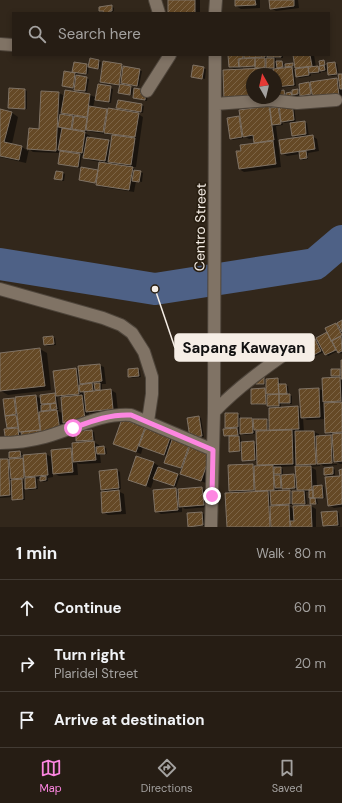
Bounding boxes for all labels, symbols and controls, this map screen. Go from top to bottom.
search box [12,12,330,56]
icon: search [26,23,48,45]
text: Search here [58,24,141,44]
north arrow [246,68,282,104]
street label: Centro Street [190,183,210,271]
callout: Sapang Kawayan [175,334,314,361]
text: Sapang Kawayan [182,338,306,358]
route start [64,419,82,437]
route end [203,487,221,505]
text: 1 min [16,542,57,564]
text: Walk · 80 m [256,545,326,562]
icon: ahead [16,597,38,619]
text: Continue [54,598,122,618]
text: 60 m [294,599,326,616]
text: Turn right [54,645,125,665]
icon: right [16,653,38,675]
text: 20 m [295,655,326,672]
text: Plaridel Street [54,665,138,682]
icon: arrive [16,709,38,731]
text: Arrive at destination [54,710,205,730]
tab: Map [40,757,62,795]
tab: Directions [141,757,193,795]
tab: Saved [272,757,302,795]

